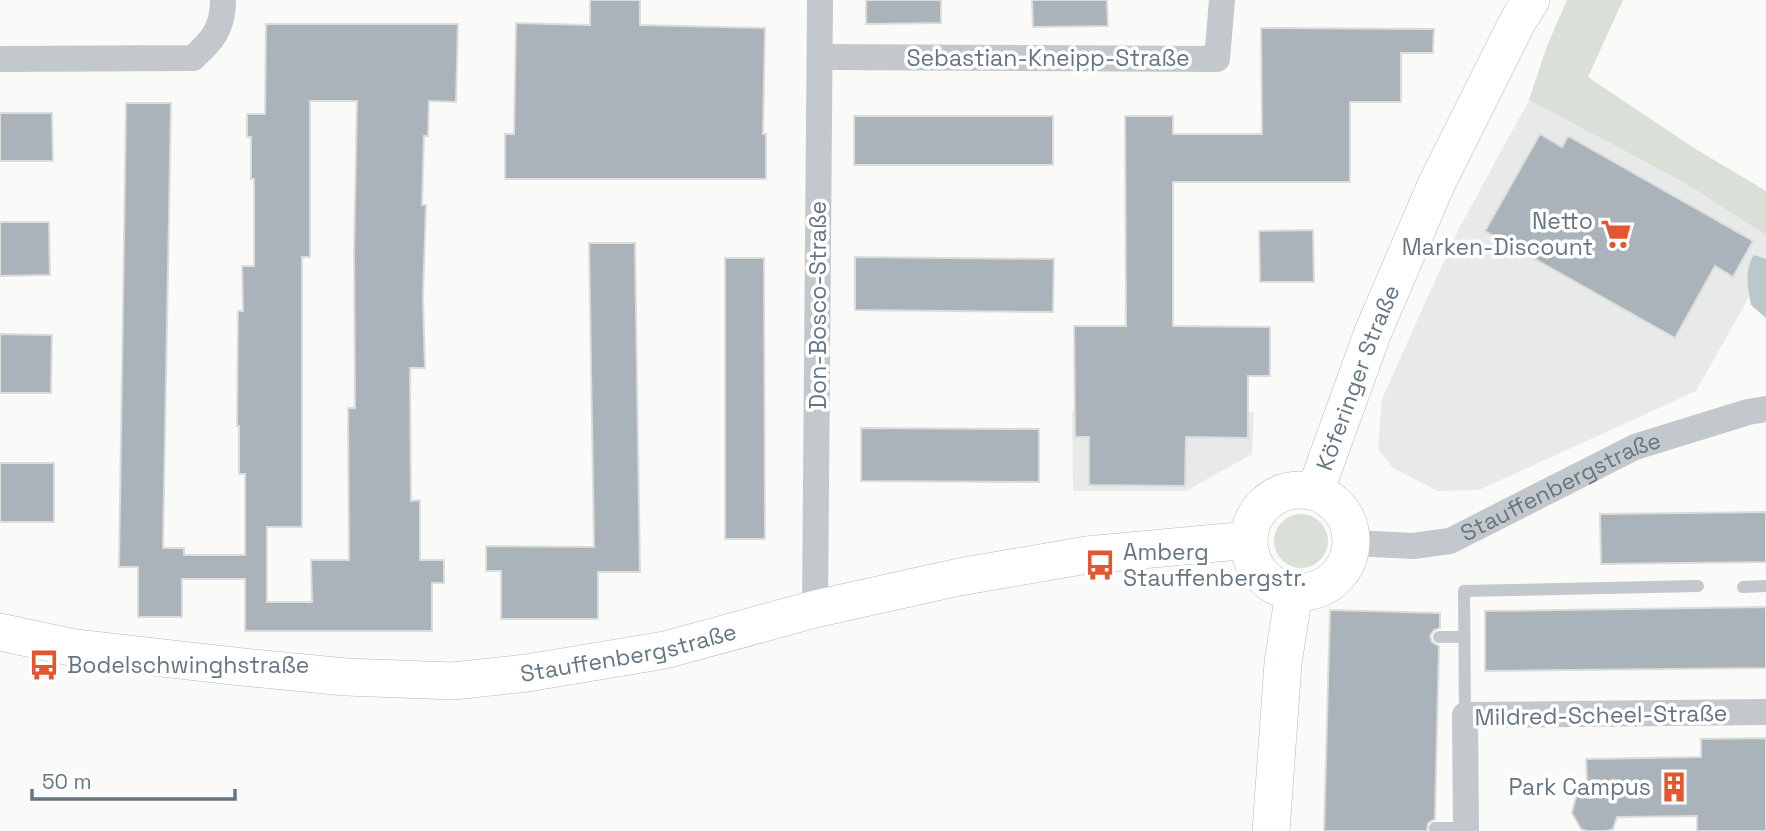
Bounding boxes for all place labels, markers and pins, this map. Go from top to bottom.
place label: Netto Marken-Discount [1402,206,1593,262]
supermarket icon: Netto Marken-Discount [1599,217,1633,251]
place label: Amberg Stauffenbergstr. [1123,537,1306,593]
bus stop icon: Amberg Stauffenbergstr. [1083,548,1117,582]
bus stop icon: Bodelschwinghstraße [27,648,61,682]
place label: Bodelschwinghstraße [67,650,309,680]
building icon: Park Campus [1657,770,1691,804]
place label: Park Campus [1508,772,1651,802]

